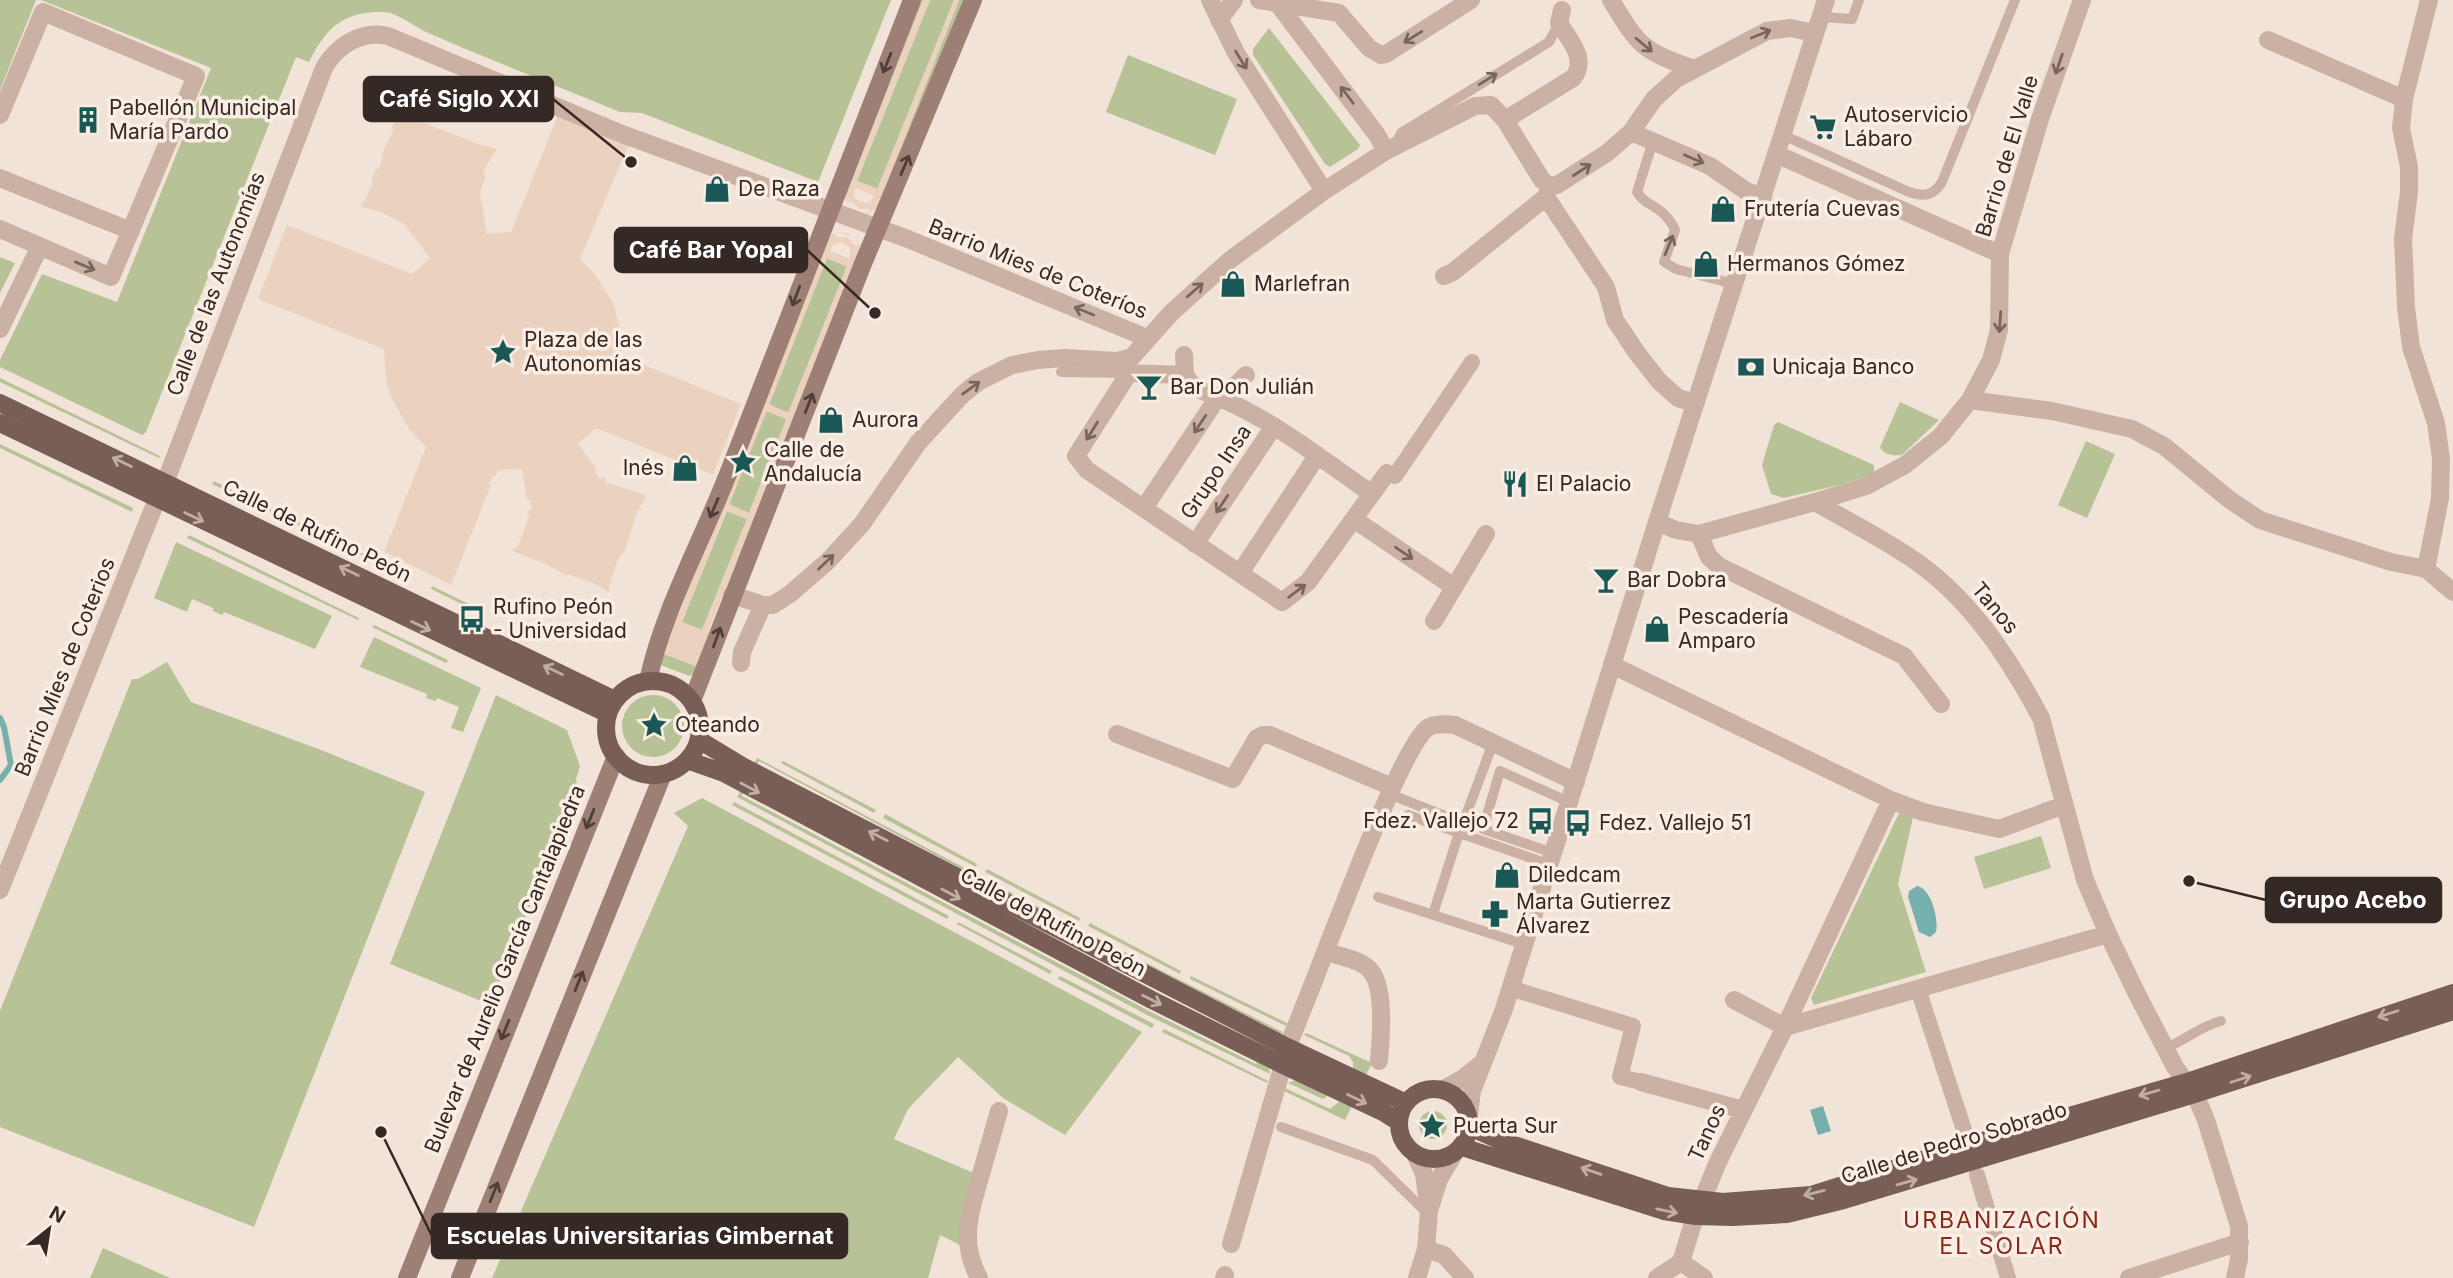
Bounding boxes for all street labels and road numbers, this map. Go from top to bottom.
street label: Barrio de El Valle [1970,72,2043,240]
street label: Calle de las Autonomías [161,168,270,399]
street label: Barrio Mies de Coteríos [925,213,1151,324]
street label: Grupo Insa [1175,420,1256,524]
street label: Calle de Rufino Peón [219,474,416,587]
street label: Barrio Mies de Coterios [9,554,120,780]
street label: Tanos [1967,577,2024,639]
street label: Bulevar de Aurelio García Cantalapiedra [419,781,590,1156]
street label: Calle de Rufino Peón [956,862,1150,981]
street label: Calle de Pedro Sobrado [1838,1096,2070,1189]
street label: Tanos [1683,1100,1731,1165]

